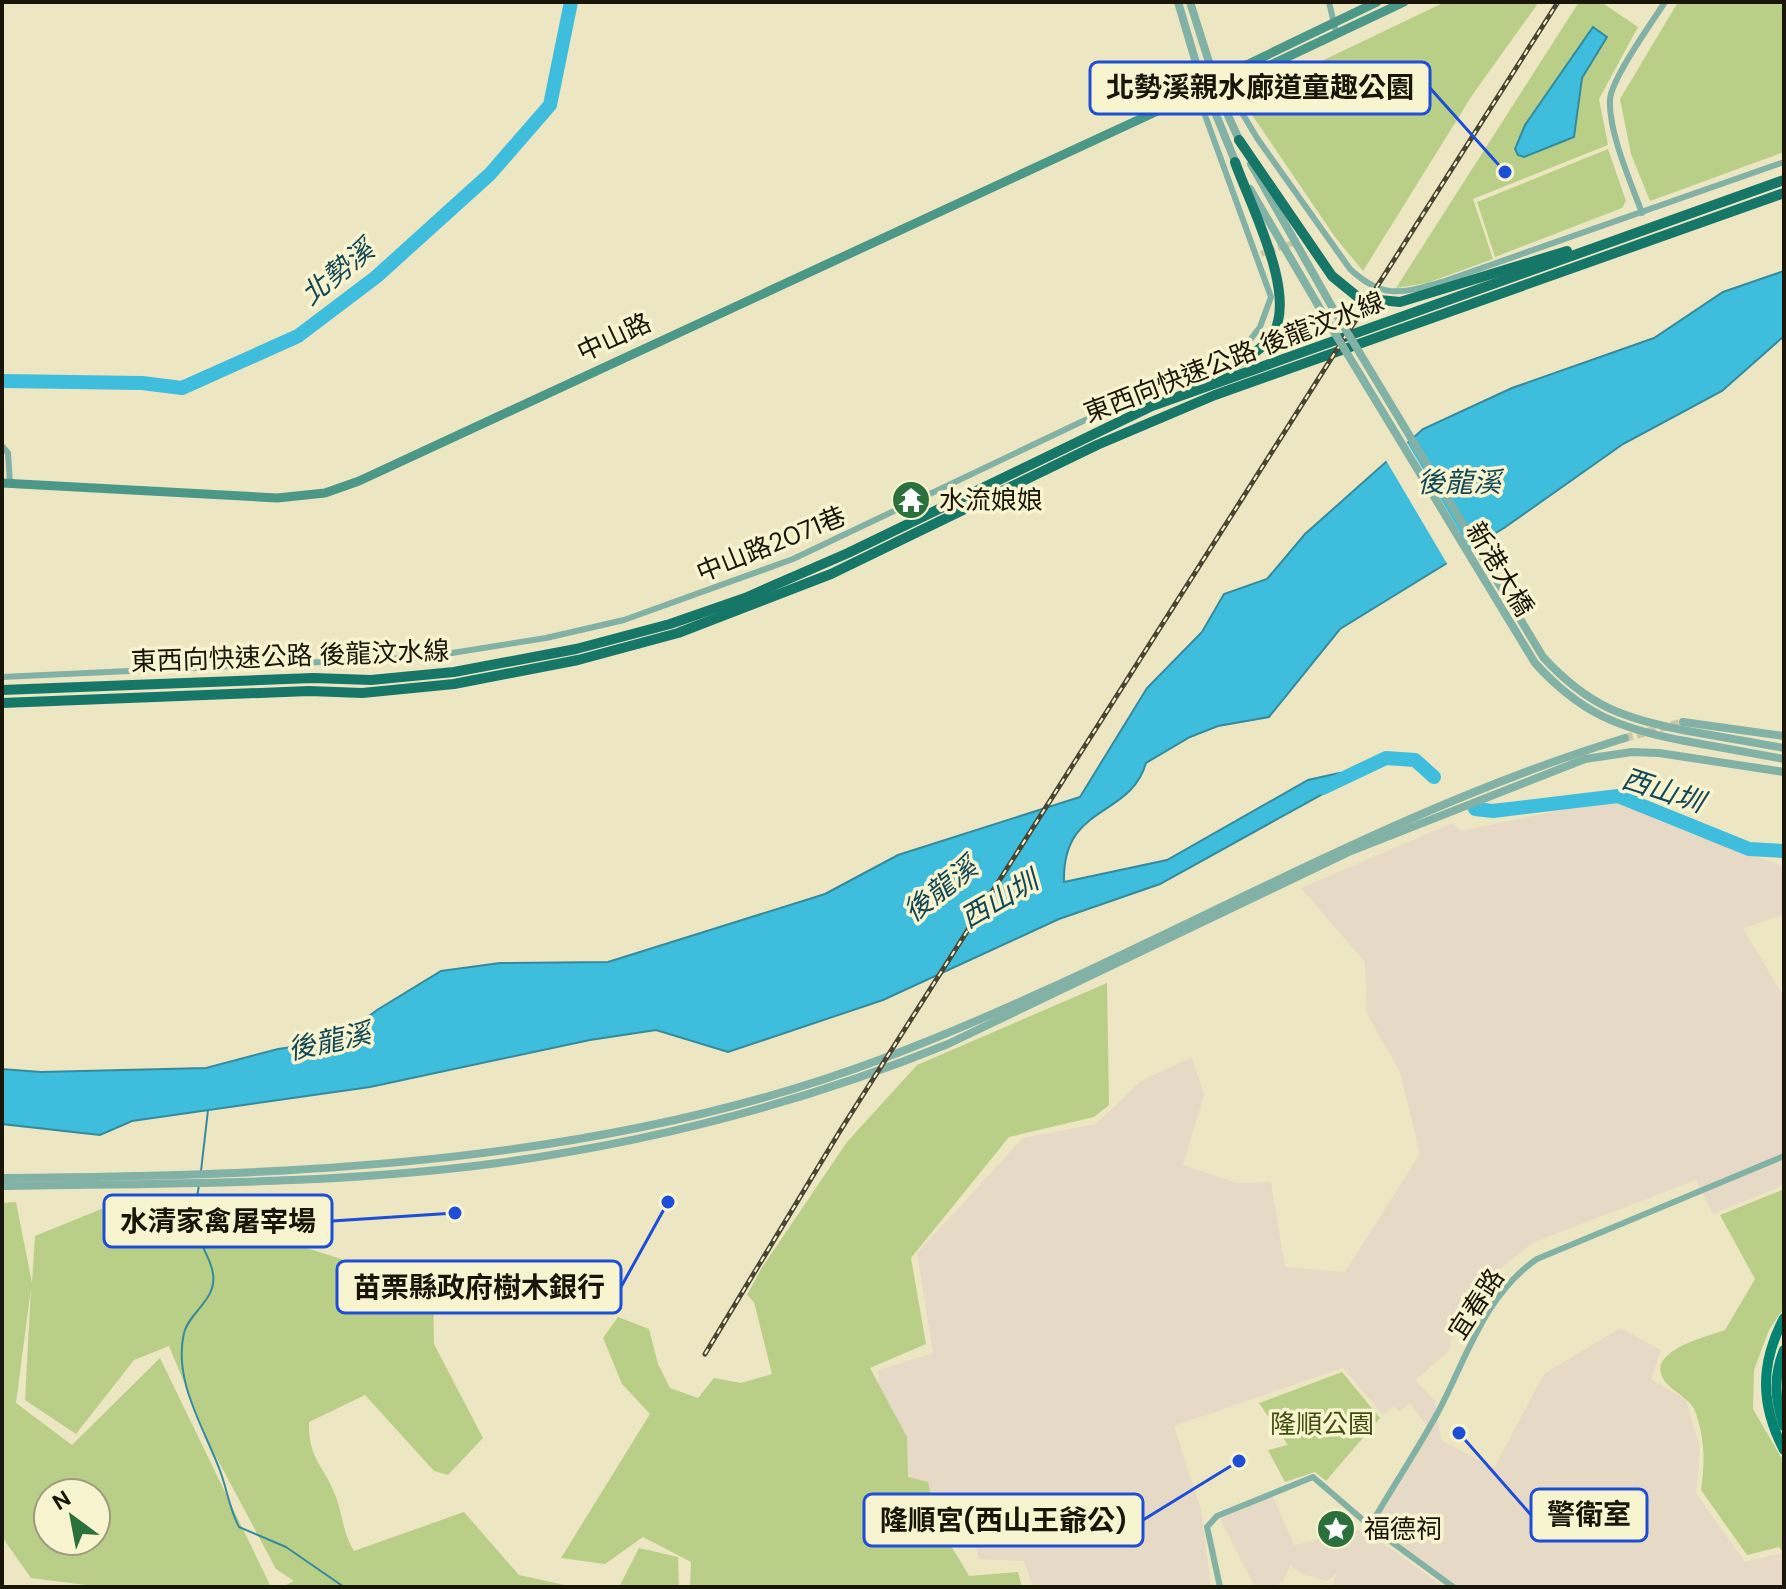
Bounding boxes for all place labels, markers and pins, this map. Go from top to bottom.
callout: 北勢溪親水廊道童趣公園 [1090,62,1430,114]
temple icon: 水流娘娘 [890,479,932,521]
place label: 水流娘娘 [939,483,1043,517]
callout: 水清家禽屠宰場 [104,1195,332,1247]
callout: 苗栗縣政府樹木銀行 [337,1261,621,1313]
callout: 警衛室 [1531,1489,1647,1541]
callout: 隆順宮(西山王爺公) [864,1494,1143,1546]
place icon: 福德祠 [1315,1508,1357,1550]
place label: 福德祠 [1364,1512,1442,1546]

